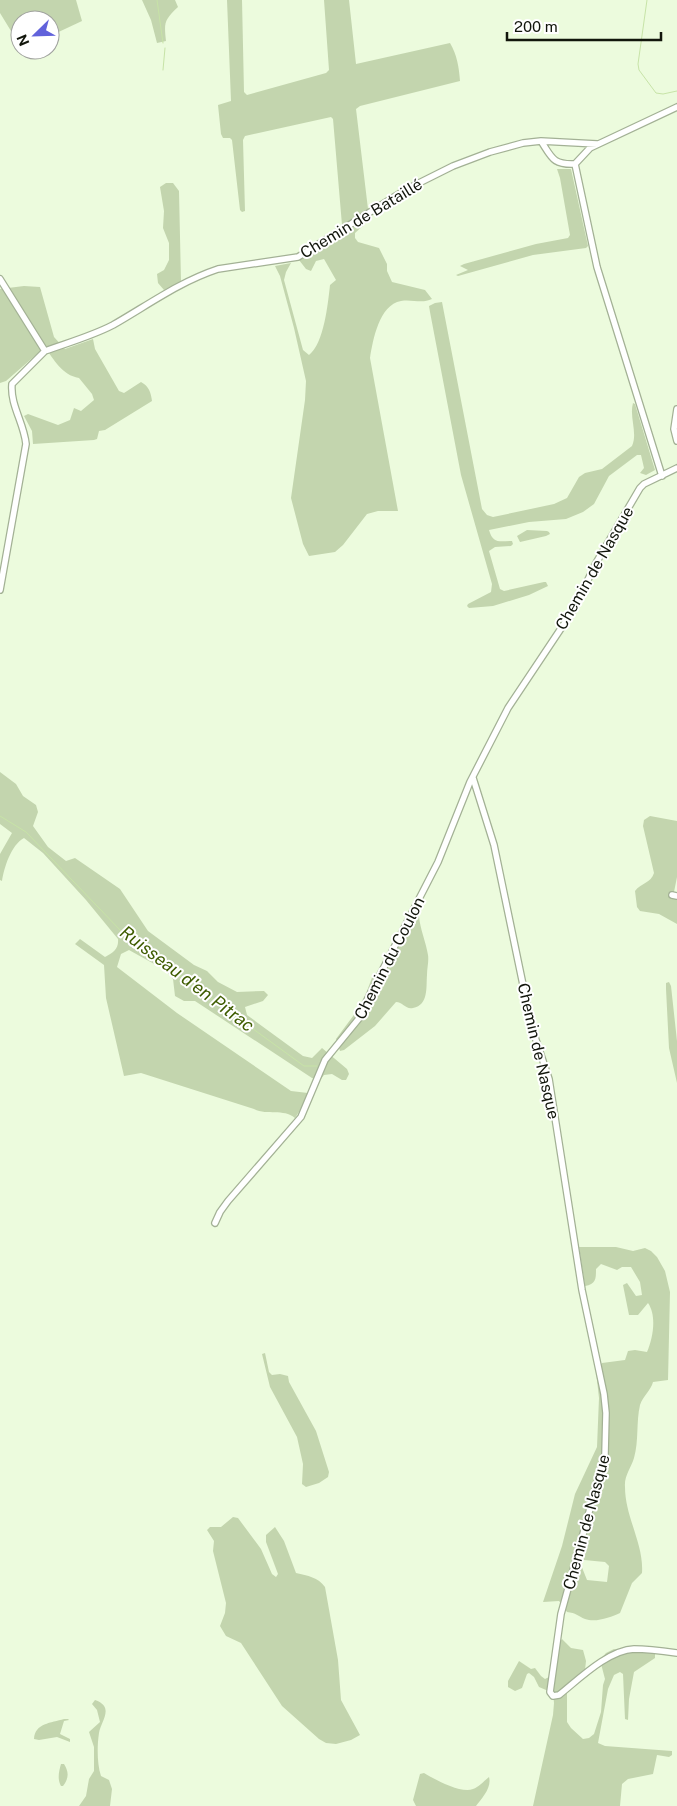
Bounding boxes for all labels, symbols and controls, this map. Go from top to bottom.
north arrow [10,10,60,60]
scale bar [507,10,661,42]
text: 200 m [514,18,558,35]
text: N [14,32,33,48]
street label: Chemin de Bataillé [297,175,426,262]
street label: Chemin de Nasque [551,503,637,633]
street label: Chemin du Coulon [350,894,429,1023]
water label: Ruisseau d'en Pitrac [116,921,259,1036]
street label: Chemin de Nasque [514,981,563,1121]
street label: Chemin de Nasque [559,1452,614,1592]

